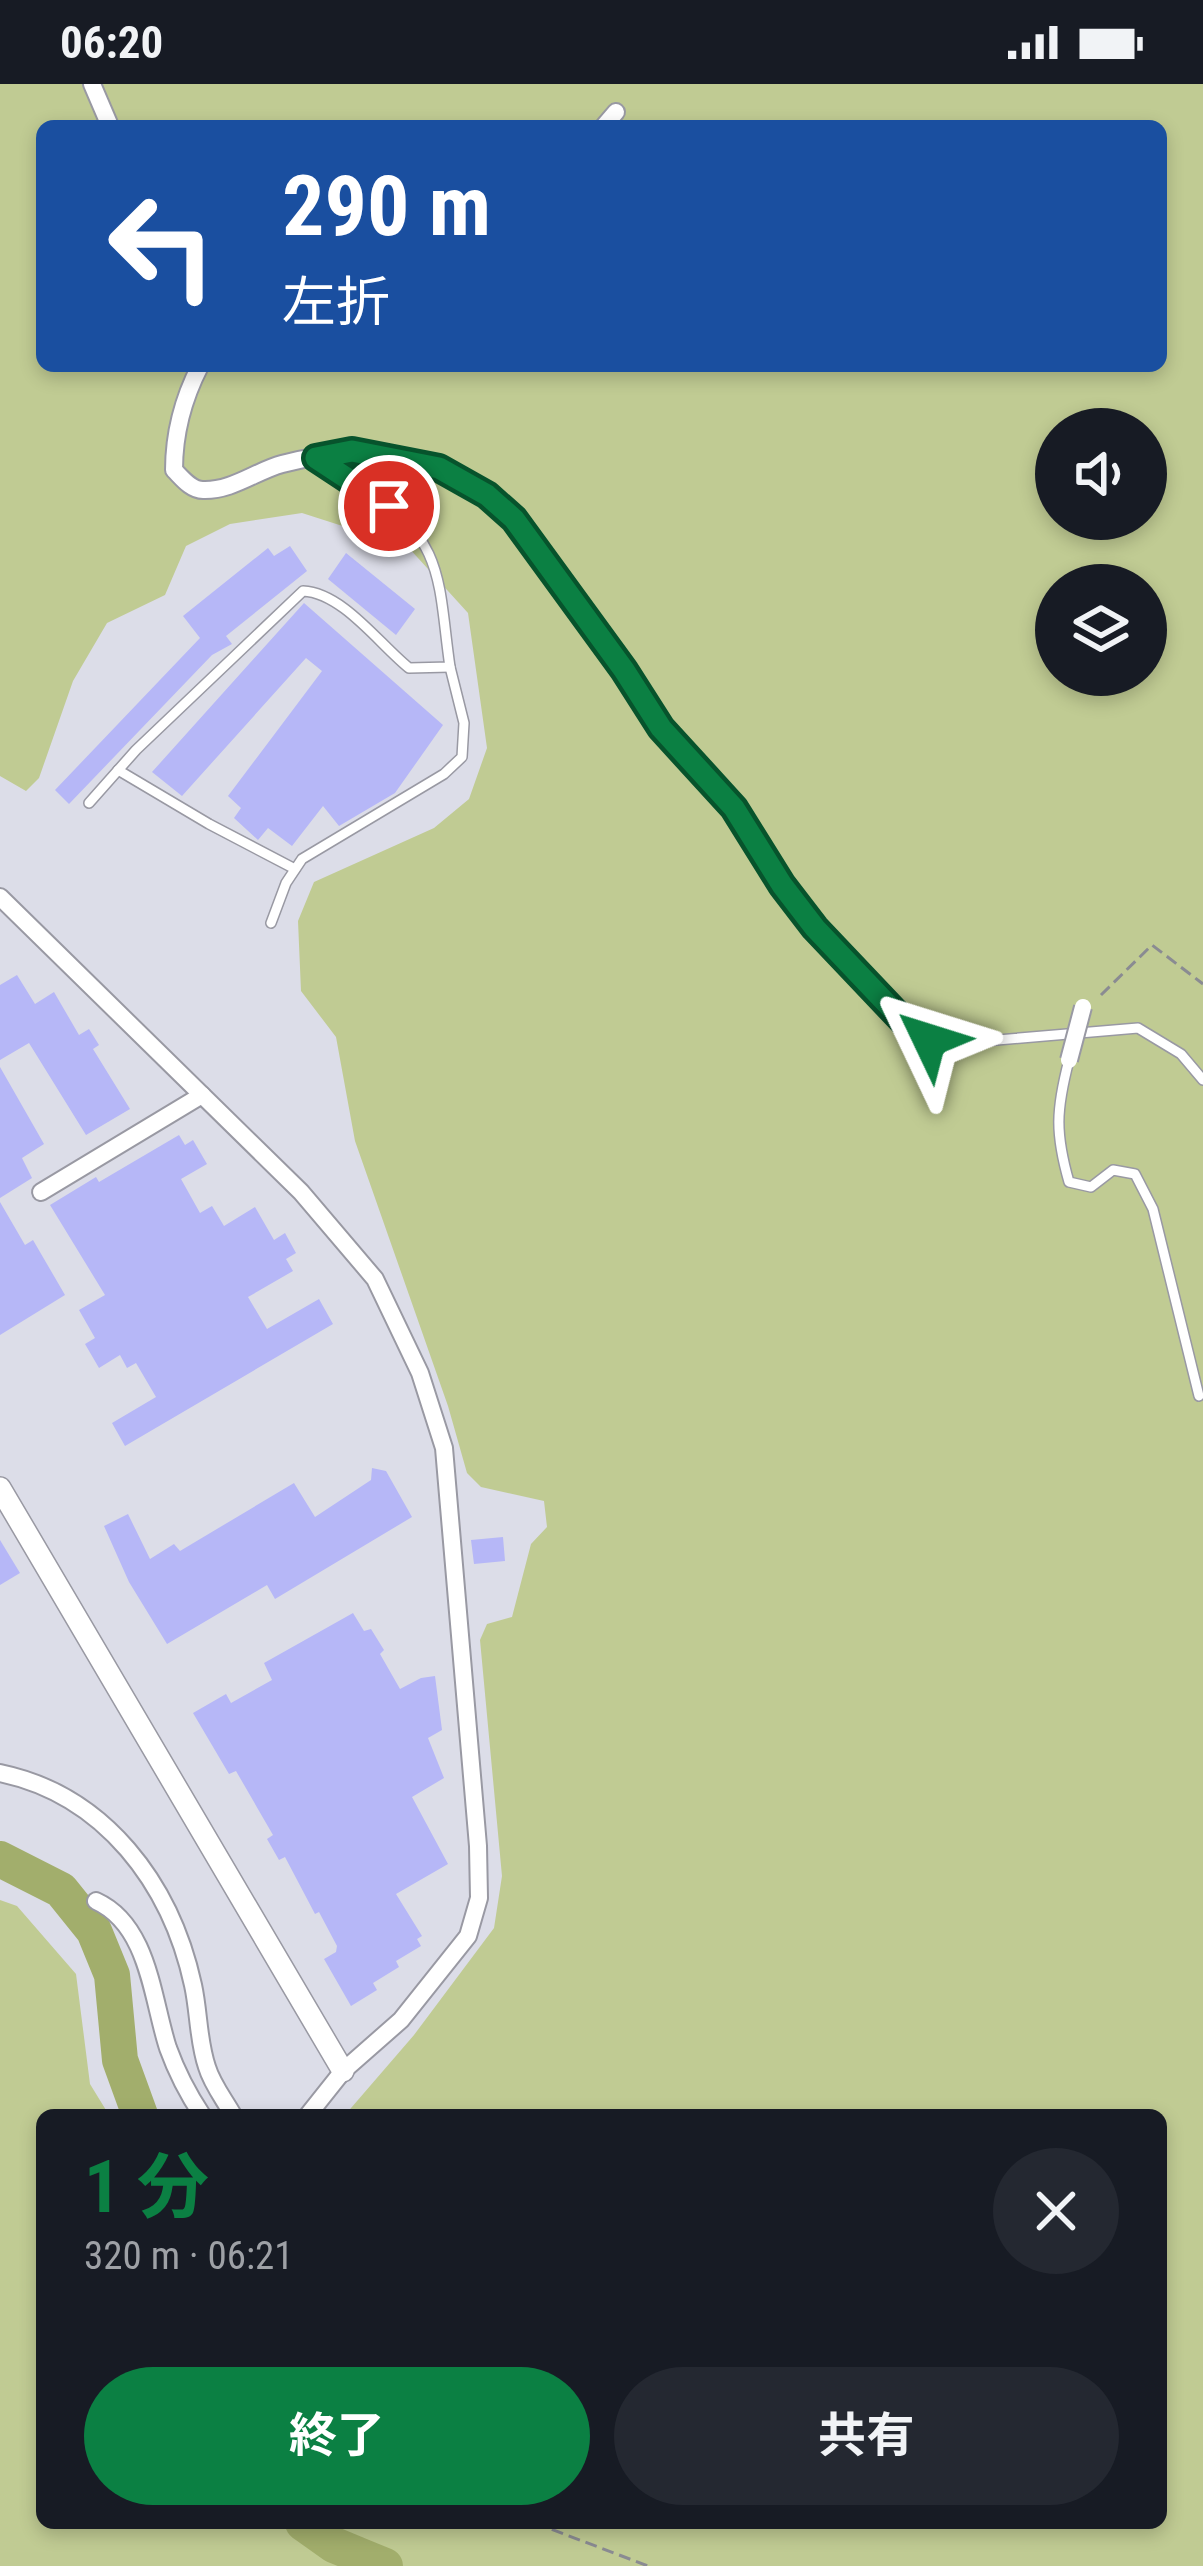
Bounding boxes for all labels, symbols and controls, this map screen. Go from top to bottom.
text: 06:20 [60,16,163,69]
text: 290 m [282,157,491,256]
icon: left [84,168,240,324]
text: 左折 [282,271,390,334]
map controls [1035,408,1167,696]
button: sound [1035,408,1167,540]
pin [338,455,440,557]
icon: arrive [356,473,422,539]
button: layers [1035,564,1167,696]
position arrow [866,977,992,1103]
text: 1 分 [84,2145,209,2230]
button: close [993,2148,1119,2274]
text: 320 m · 06:21 [84,2233,294,2279]
button: 終了 [84,2367,590,2505]
button: 共有 [614,2367,1119,2505]

